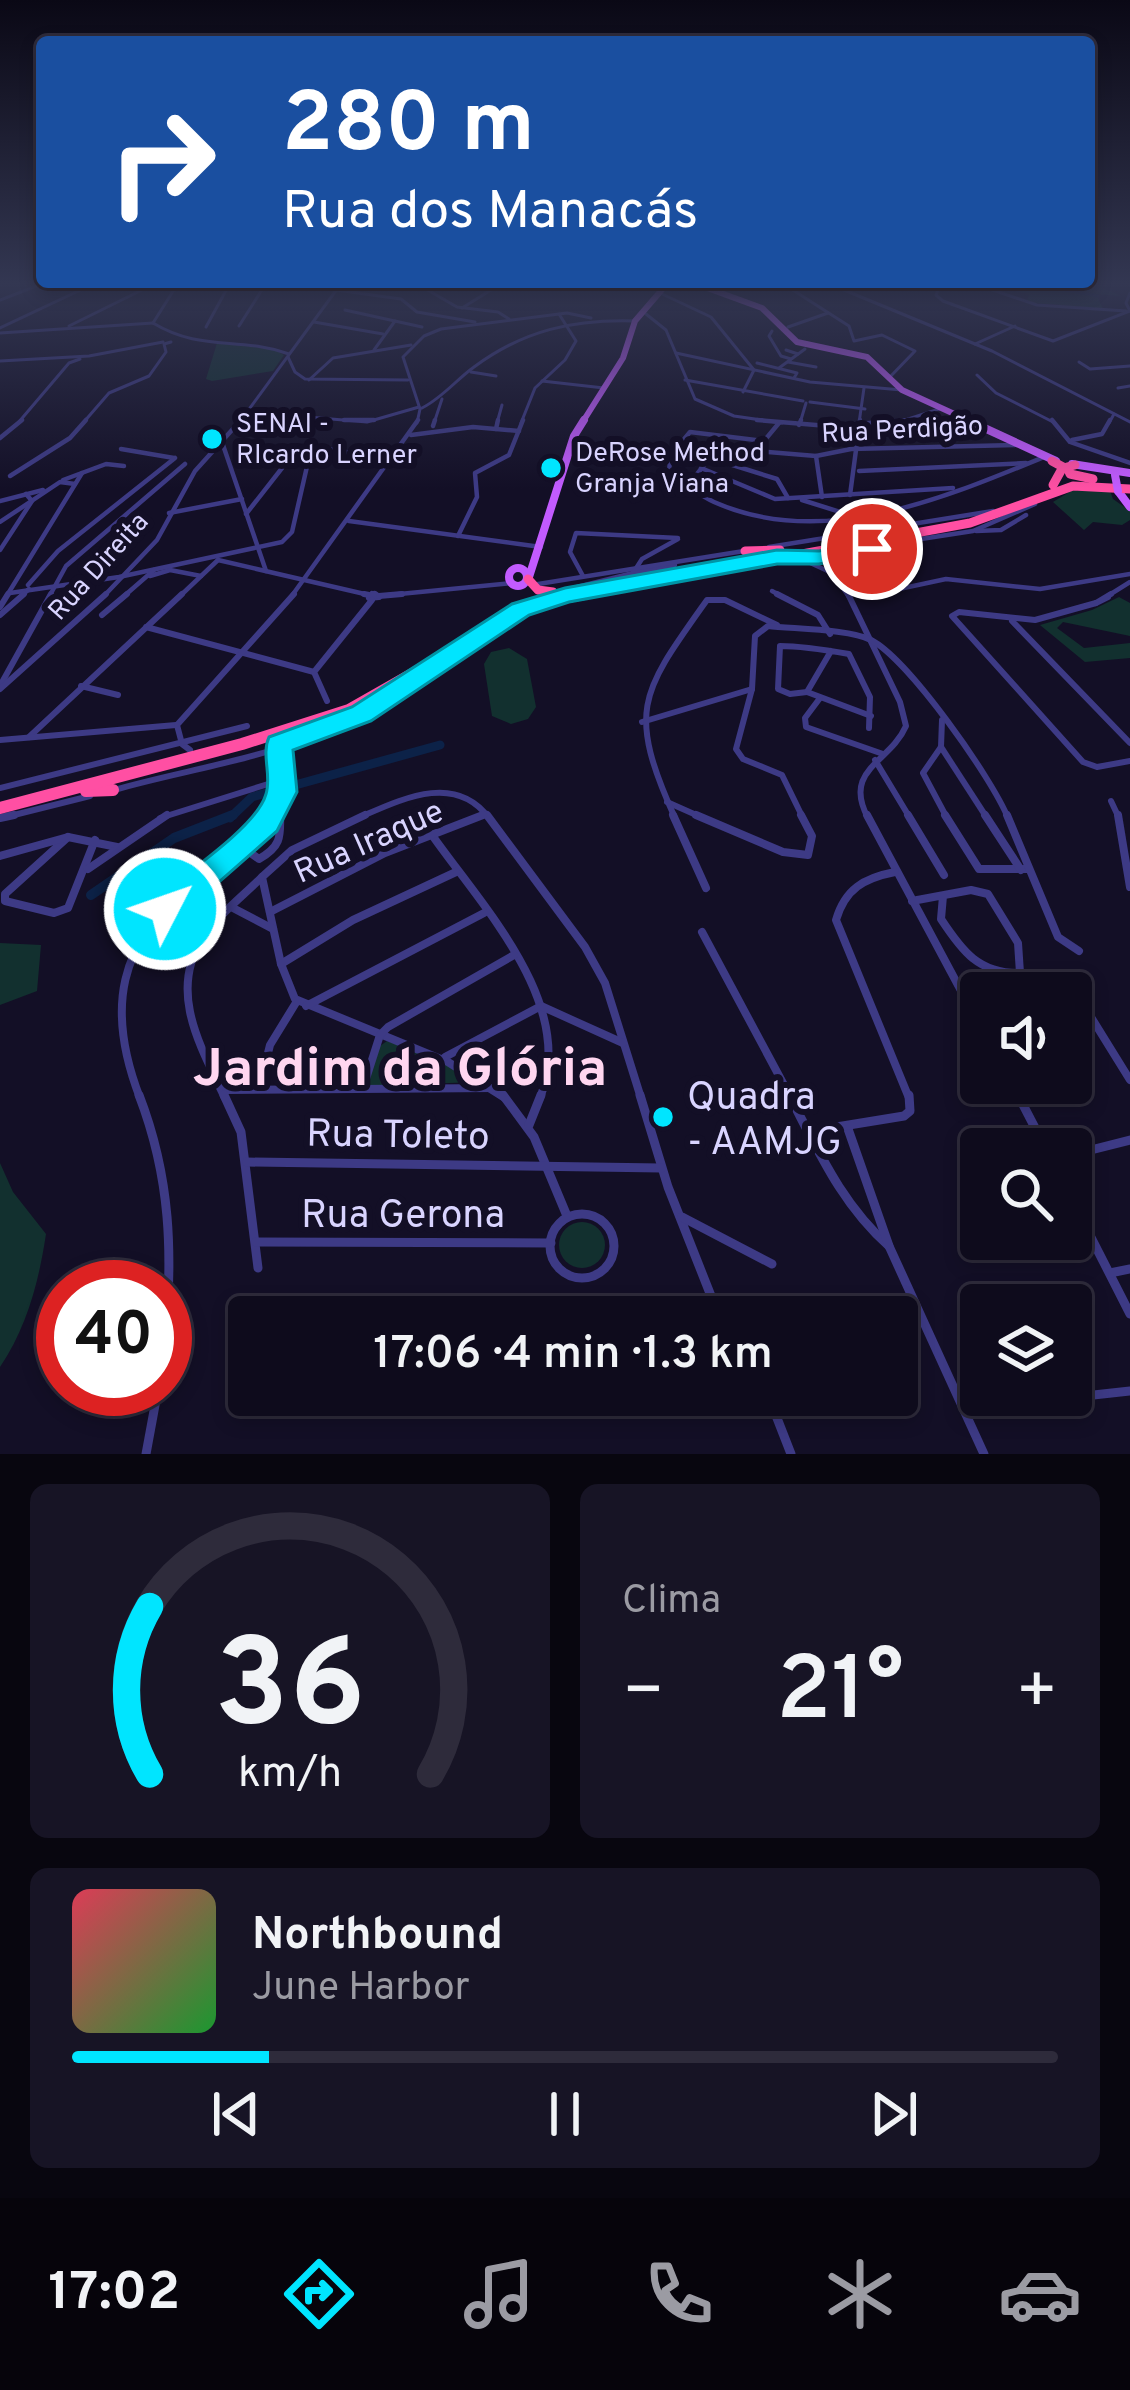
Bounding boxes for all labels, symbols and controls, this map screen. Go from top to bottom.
text: 280 m [282,75,535,181]
icon: right [84,84,240,240]
text: Rua dos Manacás [282,179,698,248]
place label: SENAI - RIcardo Lerner [236,408,417,473]
street label: Rua Perdigão [820,410,984,452]
marker: SENAI - RIcardo Lerner [199,426,225,452]
place label: DeRose Method Granja Viana [575,437,765,502]
marker: DeRose Method Granja Viana [538,455,564,481]
pin [821,498,923,600]
street label: Rua Direita [42,506,157,629]
icon: arrive [839,516,905,582]
street label: Rua Iraque [288,792,451,895]
position arrow [102,846,228,972]
map controls [960,972,1092,1416]
button: sound [960,972,1092,1104]
district label: Jardim da Glória [193,1037,607,1106]
place label: Quadra - AAMJG [687,1075,842,1169]
marker: Quadra - AAMJG [650,1104,676,1130]
street label: Rua Toleto [306,1111,490,1164]
button: search [960,1128,1092,1260]
street label: Rua Gerona [301,1193,505,1242]
speed limit sign: 40 [36,1260,192,1416]
button: layers [960,1284,1092,1416]
text: 17:06 · 4 min · 1.3 km [373,1327,773,1384]
text: Clima [622,1578,721,1627]
text: 36 [214,1613,366,1771]
text: 21° [776,1638,904,1751]
text: − [622,1653,665,1736]
text: + [1015,1653,1058,1736]
text: km/h [238,1748,342,1802]
text: Northbound [252,1908,503,1965]
text: June Harbor [252,1965,470,2014]
icon: previous [203,2081,269,2147]
icon: pause [532,2081,598,2147]
icon: next [861,2081,927,2147]
icon: directions [277,2252,361,2336]
icon: music [457,2252,541,2336]
icon: phone [637,2252,721,2336]
icon: climate [818,2252,902,2336]
icon: car [998,2252,1082,2336]
text: 17:02 [48,2260,180,2329]

